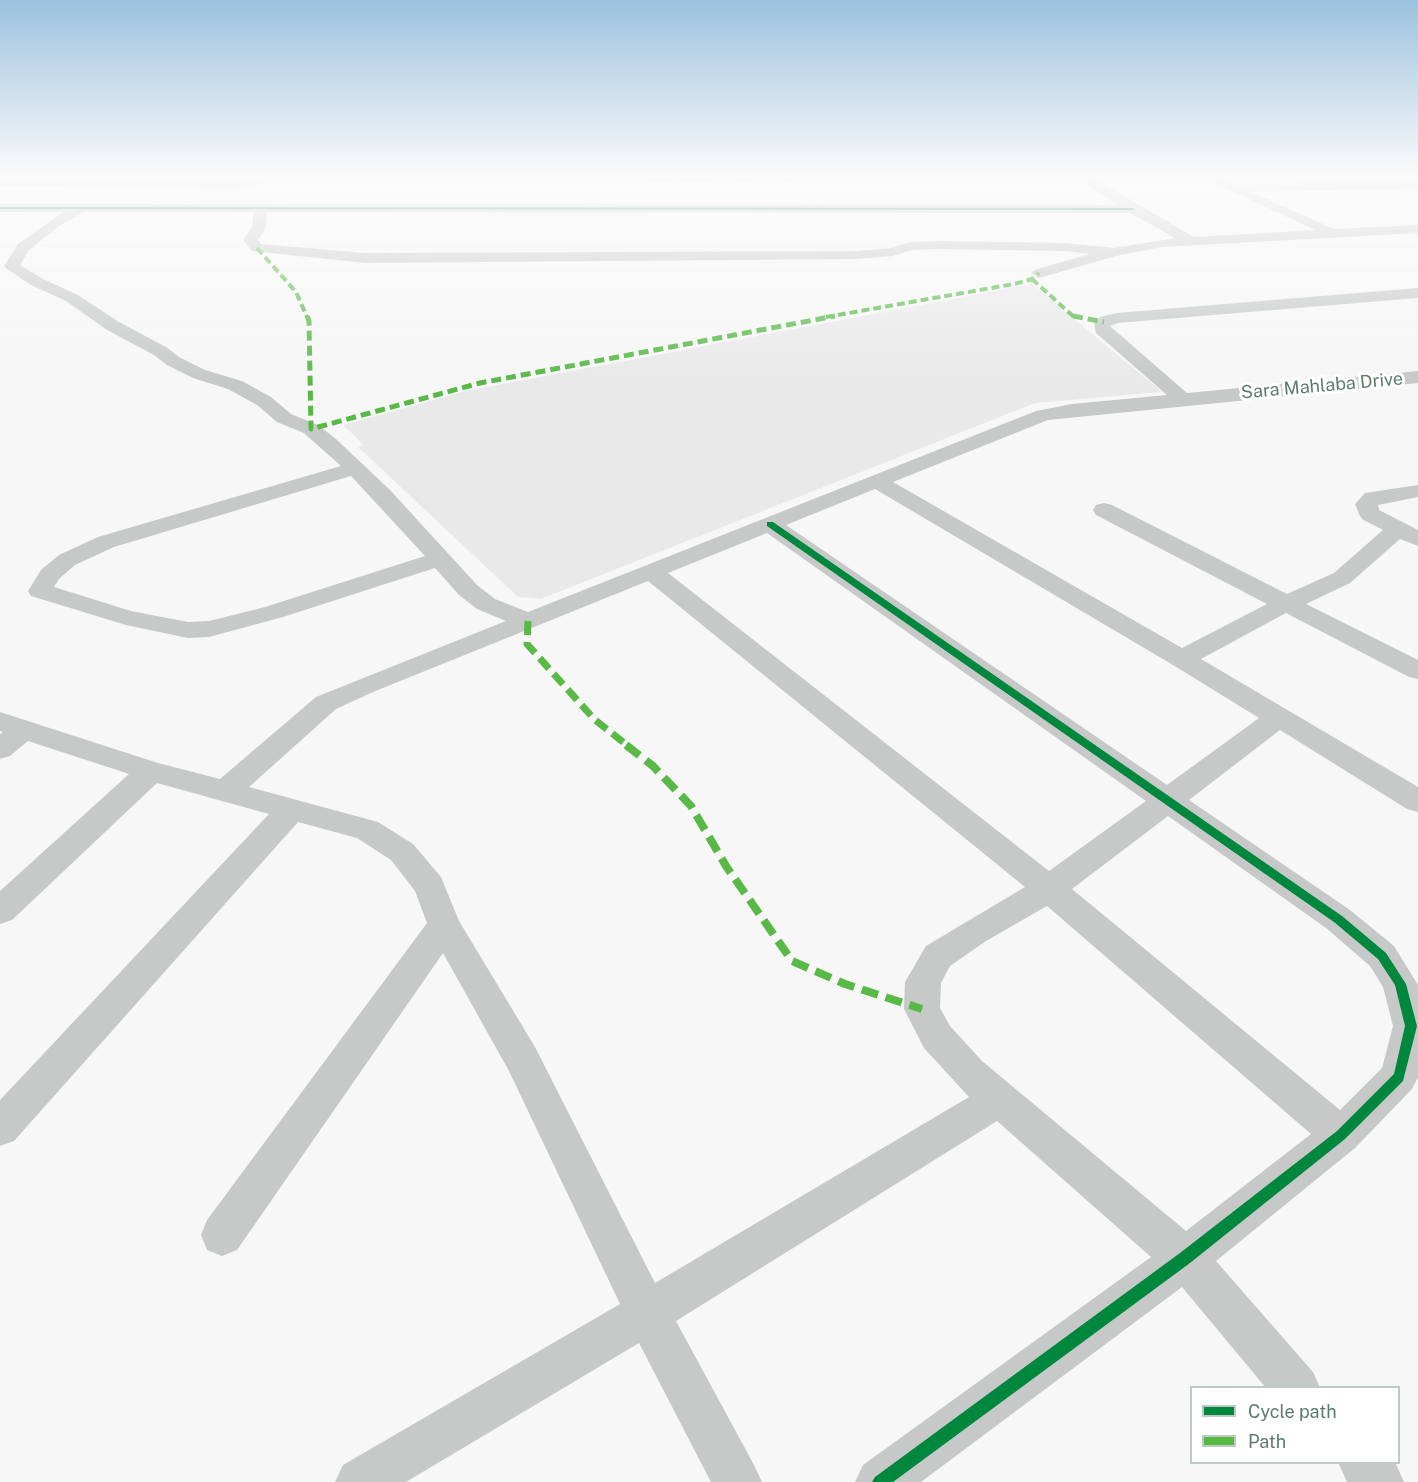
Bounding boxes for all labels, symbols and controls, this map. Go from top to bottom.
street label: Sara Mahlaba Drive [1240,368,1404,404]
legend [1190,1386,1400,1464]
text: Cycle path [1248,1401,1337,1422]
text: Path [1248,1431,1286,1452]

